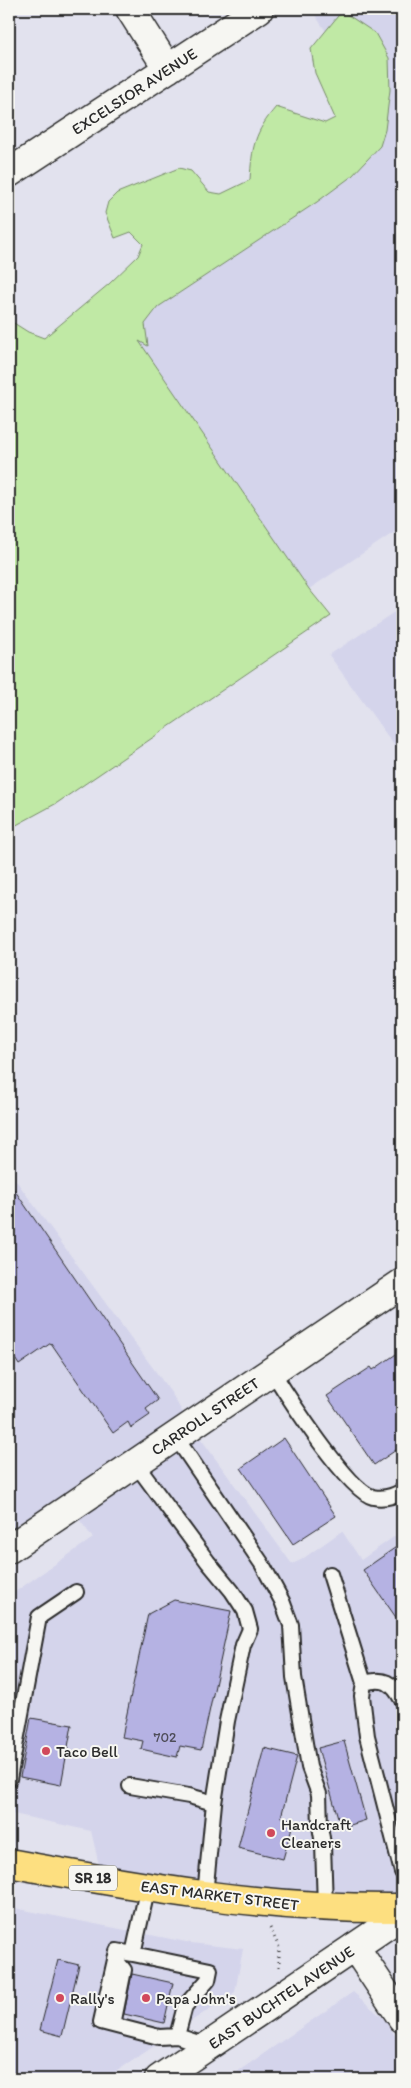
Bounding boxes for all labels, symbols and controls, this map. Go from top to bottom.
street label: EXCELSIOR AVENUE [68,44,200,139]
street label: CARROLL STREET [148,1373,263,1460]
house number: 702 [154,1729,177,1746]
place label: Taco Bell [56,1742,118,1761]
marker: Taco Bell [40,1745,52,1757]
place label: Handcraft Cleaners [281,1815,352,1852]
marker: Handcraft Cleaners [265,1827,277,1839]
road number: SR 18 [69,1866,117,1890]
street label: EAST MARKET STREET [140,1876,300,1915]
street label: EAST BUCHTEL AVENUE [205,1942,358,2053]
place label: Rally's [70,1989,115,2008]
place label: Papa John's [156,1989,236,2008]
marker: Rally's [54,1992,66,2004]
marker: Papa John's [140,1992,152,2004]

